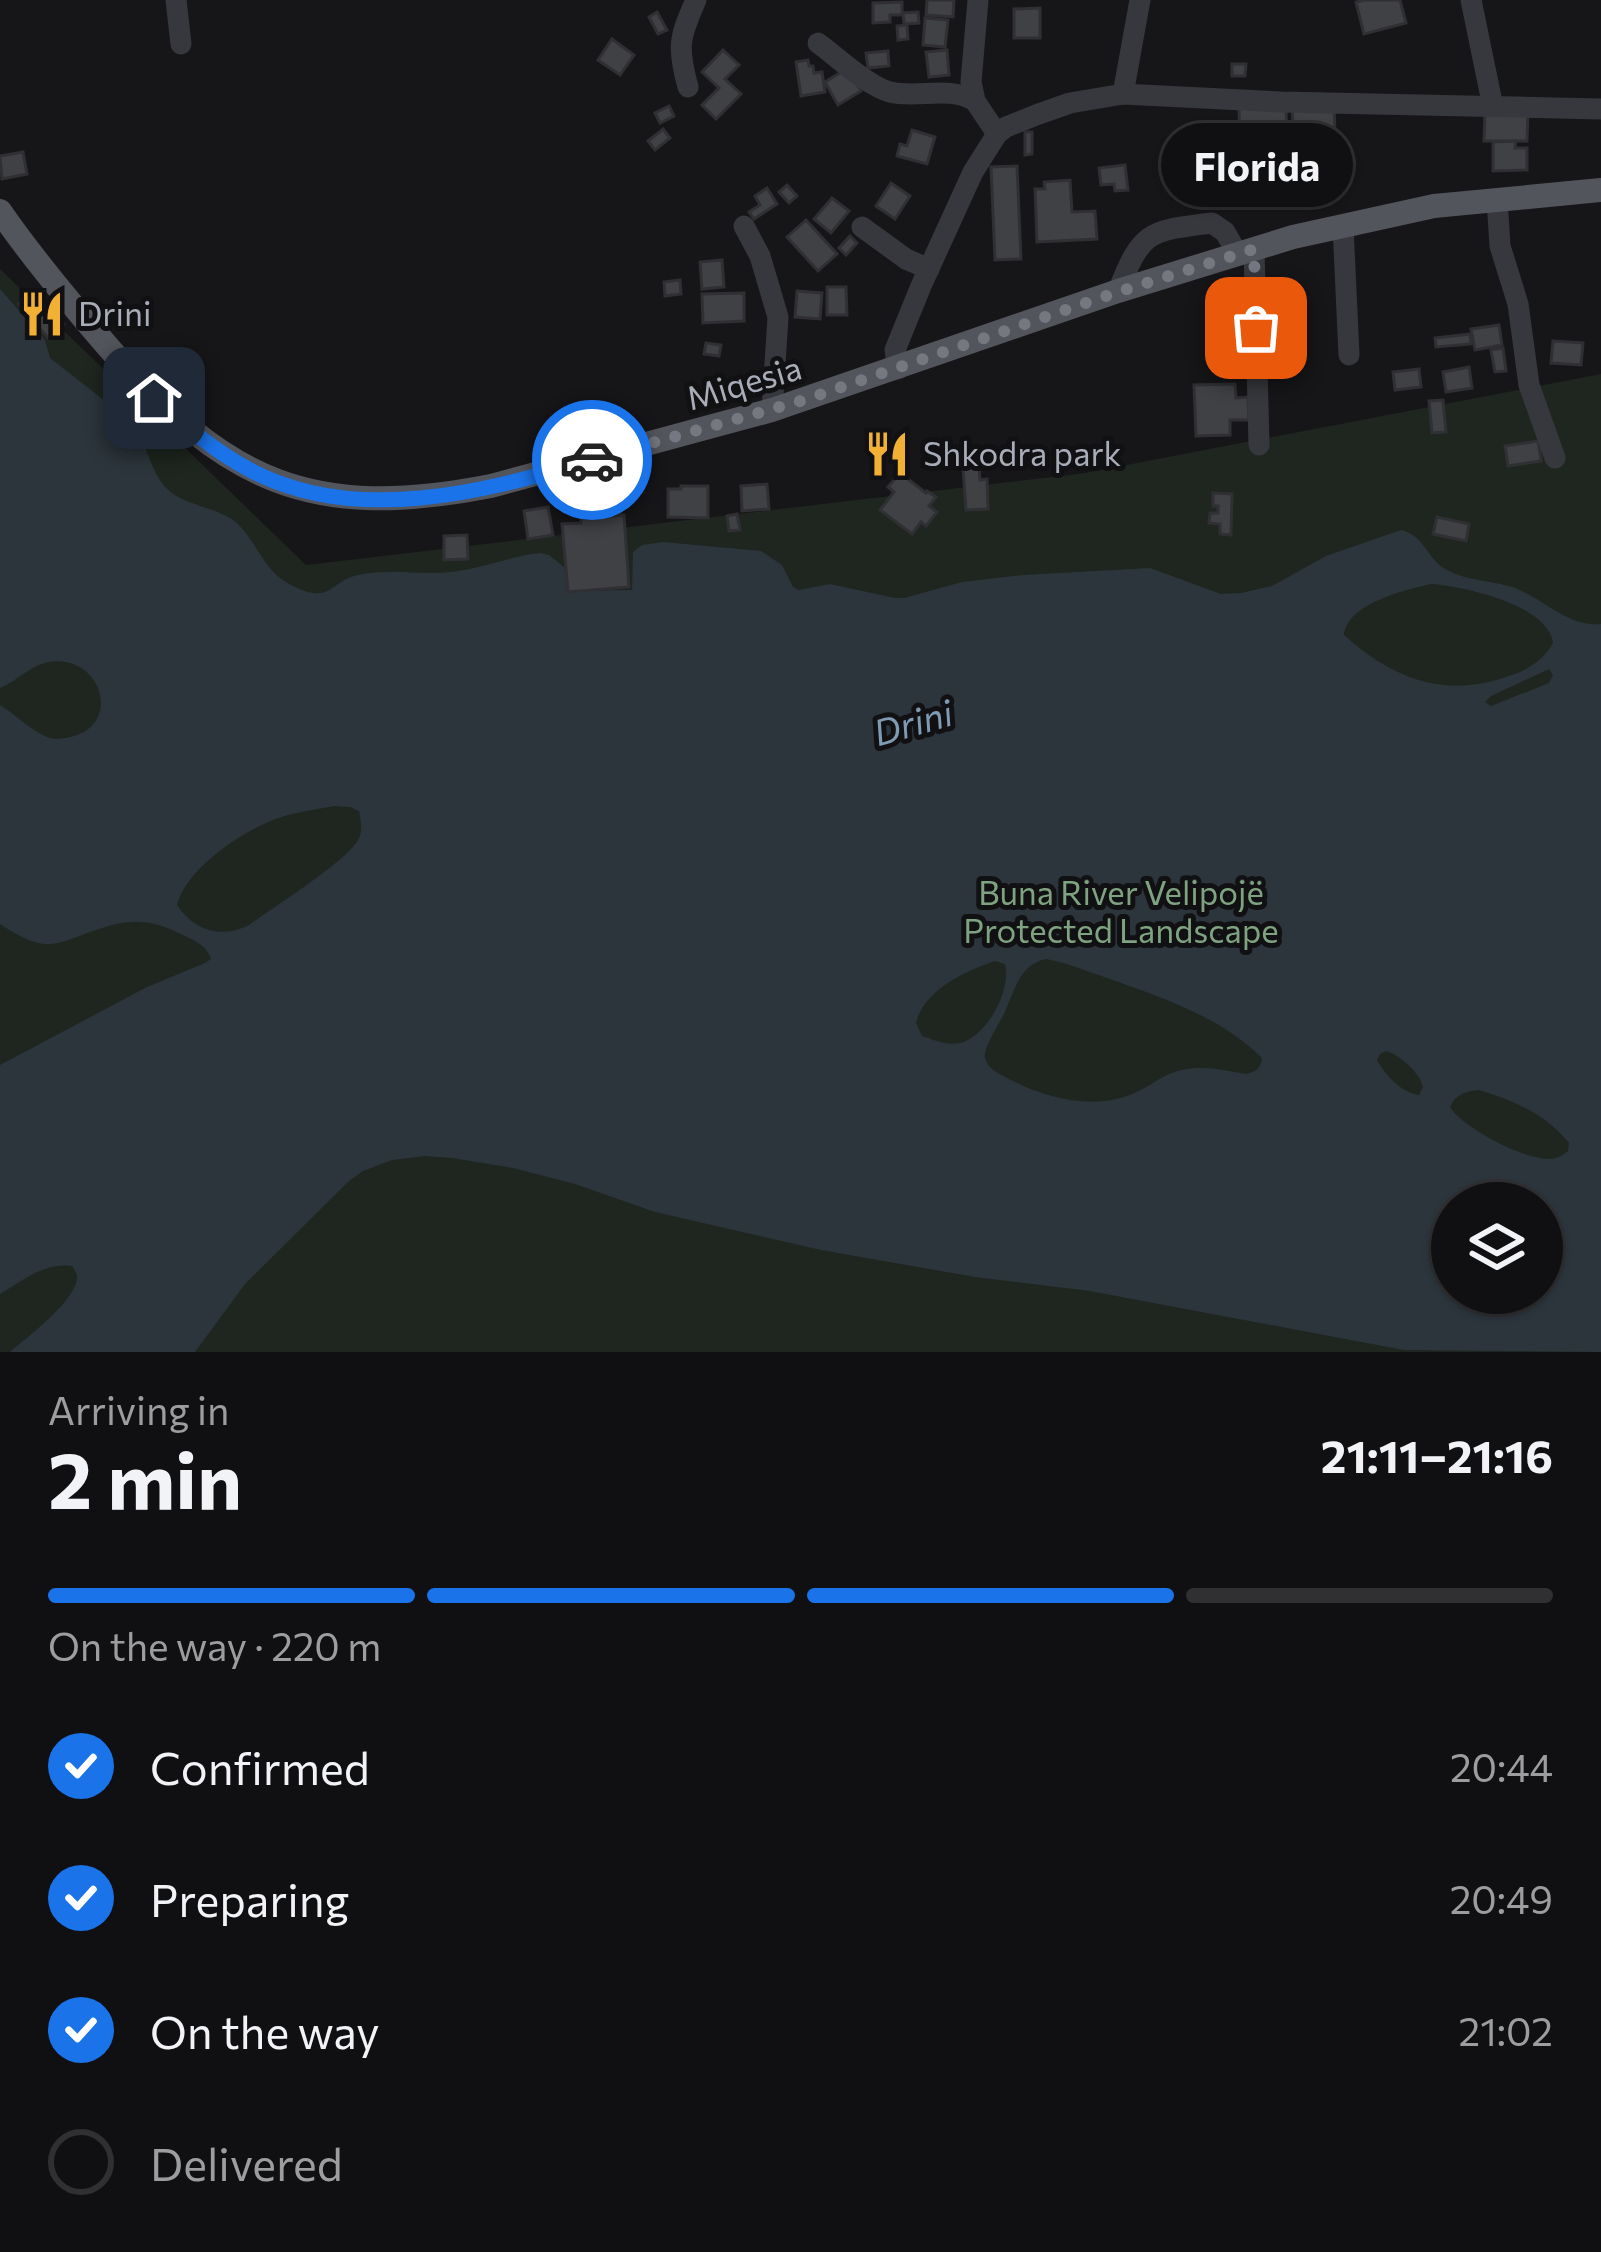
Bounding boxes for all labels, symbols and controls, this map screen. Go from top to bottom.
callout: Florida [1160,124,1352,208]
text: Florida [1194,141,1320,189]
pin [1205,277,1307,379]
restaurant icon: Drini [17,289,67,339]
place label: Drini [78,292,151,333]
icon: bag [1223,295,1289,361]
street label: Miqesia [681,346,806,417]
pin [103,347,205,449]
icon: home [121,365,187,431]
courier [532,400,652,520]
icon: car [559,427,625,493]
restaurant icon: Shkodra park [862,429,912,479]
place label: Shkodra park [923,432,1122,473]
water label: Drini [868,688,959,753]
park label: Buna River Velipojë Protected Landscape [963,871,1279,950]
map controls [1431,1182,1563,1314]
button: layers [1431,1182,1563,1314]
text: Arriving in [48,1385,229,1433]
text: 21:11–21:16 [1321,1427,1553,1482]
text: 2 min [48,1430,242,1525]
text: On the way · 220 m [48,1621,381,1669]
icon: check [48,1733,114,1799]
text: Confirmed [150,1739,370,1794]
text: 20:44 [1450,1742,1553,1790]
icon: check [48,1865,114,1931]
text: Preparing [150,1871,349,1926]
text: 20:49 [1450,1874,1553,1922]
icon: check [48,1997,114,2063]
text: On the way [150,2003,380,2058]
text: 21:02 [1459,2006,1553,2054]
text: Delivered [150,2135,343,2190]

